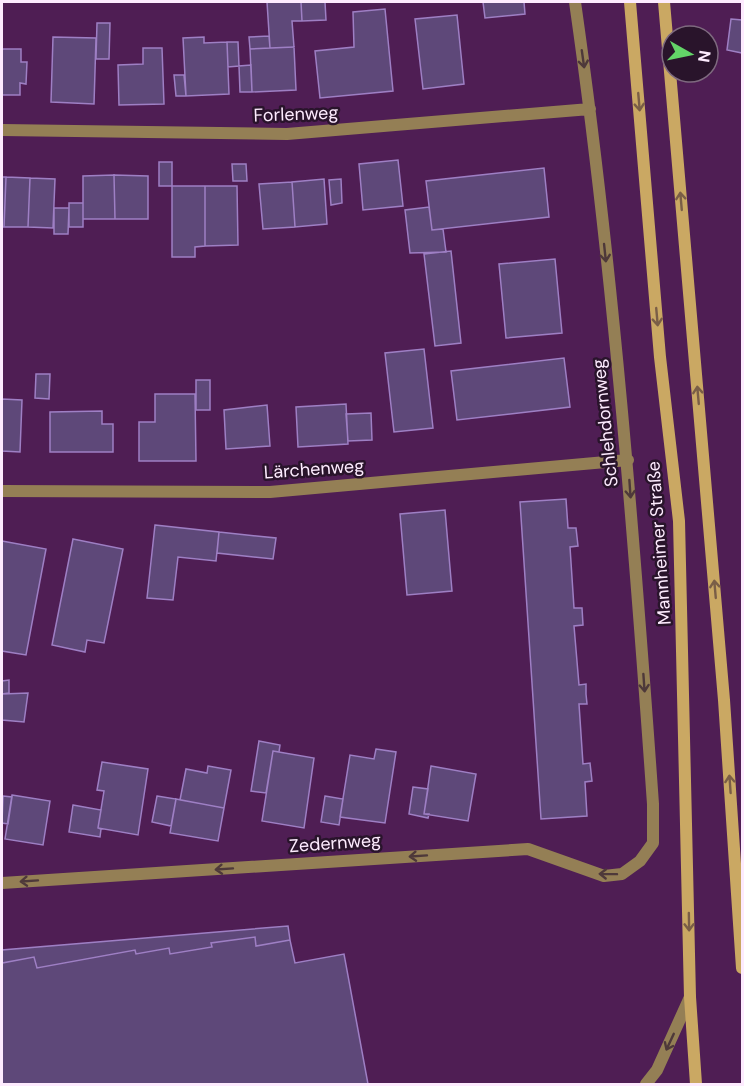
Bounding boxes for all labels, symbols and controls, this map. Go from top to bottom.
north arrow [660,24,720,84]
one-way arrow [578,49,589,69]
text: N [693,49,716,64]
one-way arrow [634,91,645,111]
street label: Forlenweg [253,101,339,127]
one-way arrow [675,191,686,211]
one-way arrow [600,243,611,263]
one-way arrow [652,306,663,326]
street label: Schlehdornweg [586,358,624,488]
one-way arrow [692,386,703,405]
street label: Lärchenweg [263,454,365,484]
street label: Mannheimer Straße [641,460,677,626]
one-way arrow [625,478,636,498]
one-way arrow [709,580,720,600]
one-way arrow [639,673,650,693]
one-way arrow [724,774,735,794]
street label: Zedernweg [288,828,382,858]
one-way arrow [409,851,429,862]
one-way arrow [214,863,234,874]
one-way arrow [599,868,619,880]
one-way arrow [20,876,39,887]
one-way arrow [683,912,695,932]
one-way arrow [663,1032,675,1050]

